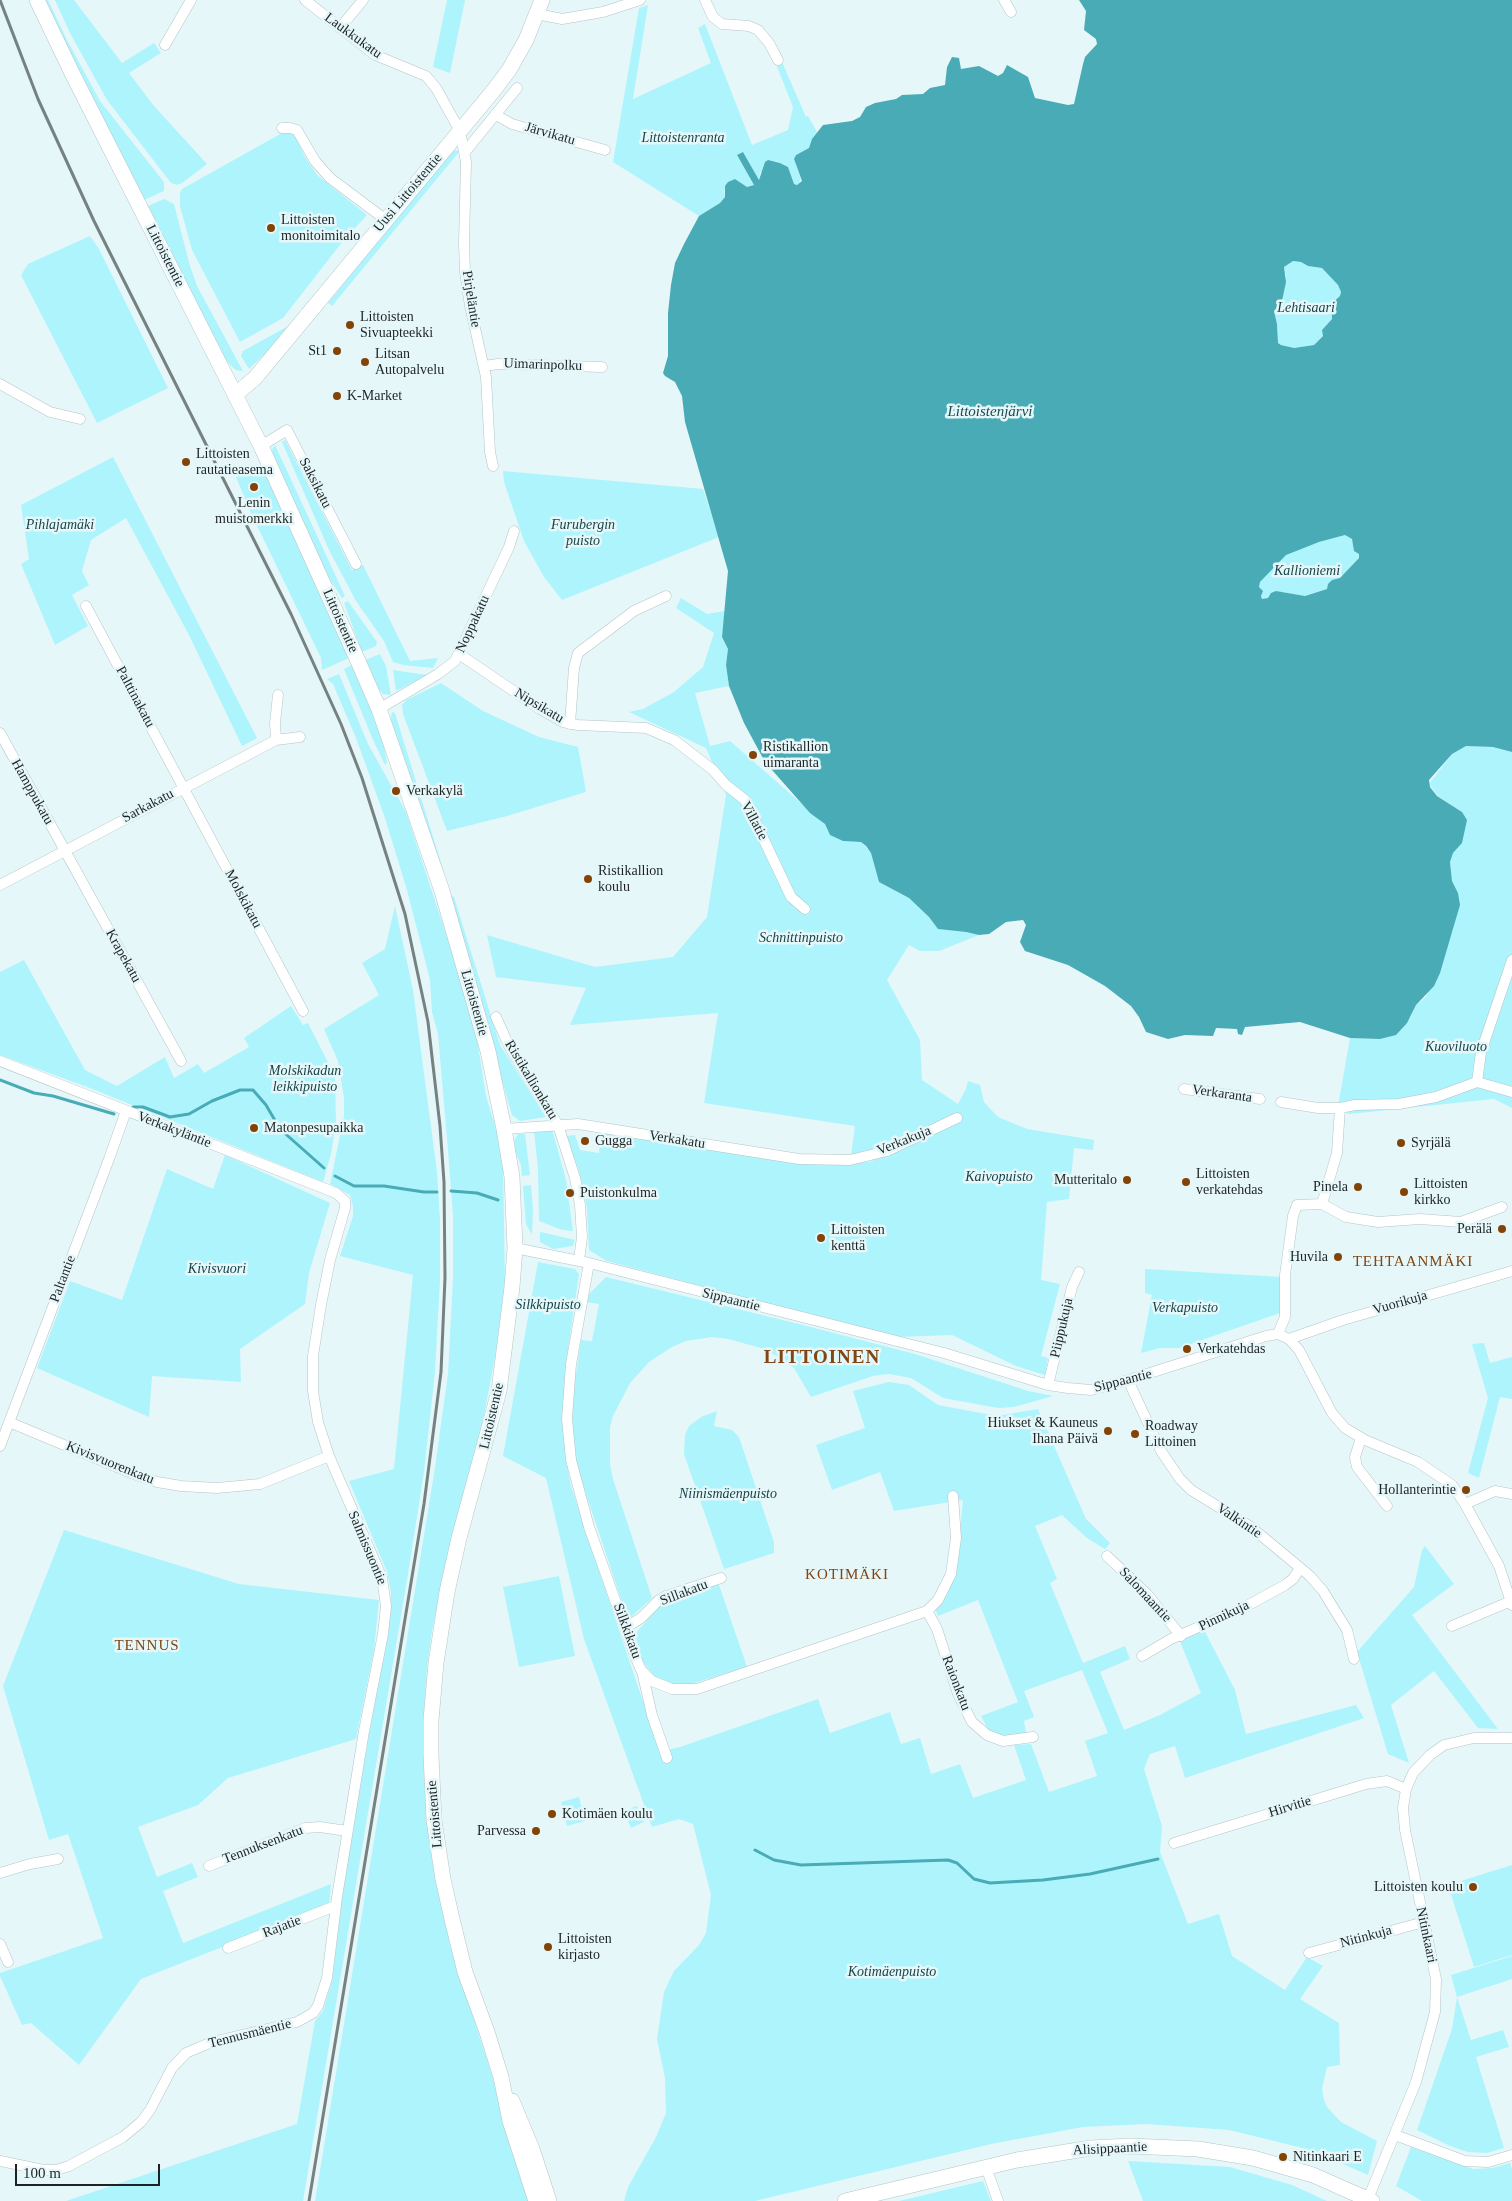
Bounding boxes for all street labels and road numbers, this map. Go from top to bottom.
street label: Laukkukatu [321,10,385,62]
street label: Järvikatu [523,119,577,149]
street label: Uusi Littoistentie [370,150,446,236]
street label: Littoistentie [142,222,188,290]
street label: Pirjeläntie [458,269,484,329]
street label: Uimarinpolku [503,355,583,375]
street label: Saksikatu [295,455,335,511]
street label: Littoistentie [319,587,361,655]
street label: Noppakatu [452,593,494,655]
street label: Palttinakatu [112,664,158,730]
street label: Nipsikatu [511,685,567,727]
street label: Hamppukatu [7,756,57,828]
street label: Sarkakatu [119,785,177,827]
street label: Villatie [737,799,771,843]
street label: Molskikatu [221,867,265,931]
street label: Krapekatu [102,926,144,986]
street label: Littoistentie [457,968,491,1038]
street label: Ristikallionkatu [501,1037,561,1123]
street label: Verkaranta [1191,1081,1253,1107]
street label: Verkakyläntie [135,1108,213,1152]
street label: Verkakuja [875,1123,933,1159]
street label: Verkakatu [648,1127,706,1153]
street label: Paltantie [46,1253,80,1305]
street label: Sippaantie [700,1285,762,1315]
street label: Vuorikuja [1371,1287,1429,1319]
street label: Piippukuja [1047,1297,1077,1359]
street label: Sippaantie [1092,1366,1154,1396]
street label: Littoistentie [476,1381,508,1451]
street label: Kivisvuorenkatu [64,1438,156,1488]
street label: Valkintie [1213,1500,1265,1542]
street label: Salmissuontie [344,1509,390,1587]
street label: Salomaantie [1115,1564,1175,1626]
street label: Sillakatu [658,1576,710,1610]
street label: Pinnikuja [1196,1597,1252,1635]
street label: Silkkikatu [609,1601,645,1661]
street label: Raionkatu [938,1653,974,1713]
street label: Littoistentie [424,1780,446,1848]
street label: Hirvitie [1267,1793,1313,1821]
street label: Tennuksenkatu [221,1822,305,1868]
street label: Nitinkaari [1412,1905,1440,1965]
street label: Rajatie [260,1912,304,1942]
street label: Nitinkuja [1338,1922,1394,1952]
street label: Tennusmäentie [207,2016,293,2052]
street label: Alisippaantie [1072,2139,1148,2159]

